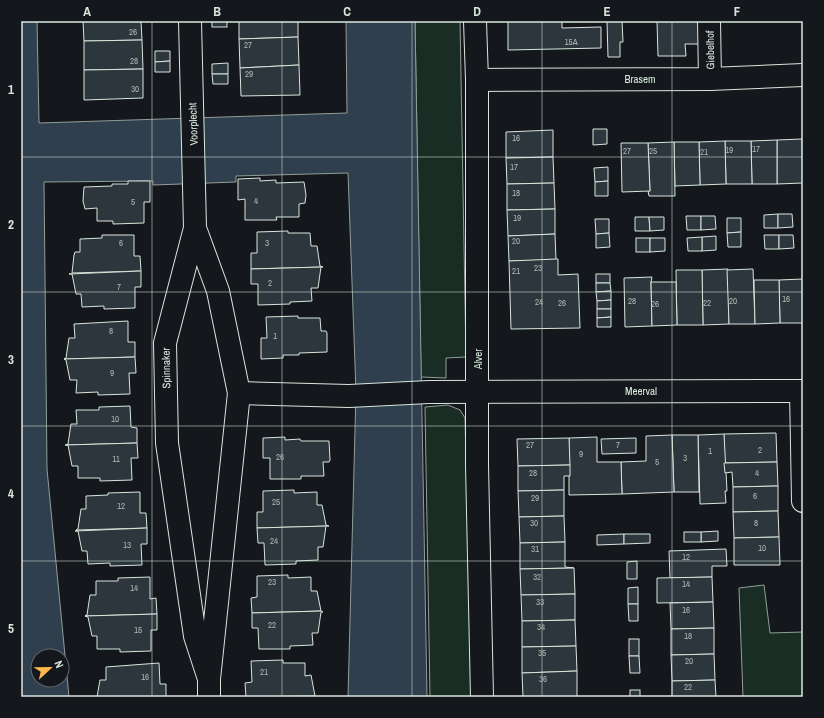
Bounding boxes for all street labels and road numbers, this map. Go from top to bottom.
street label: Giebelhof [703,30,717,70]
street label: Brasem [624,72,656,86]
street label: Voorplecht [185,102,201,146]
street label: Spinnaker [159,347,173,389]
street label: Alver [471,349,485,370]
street label: Meerval [625,384,657,398]

